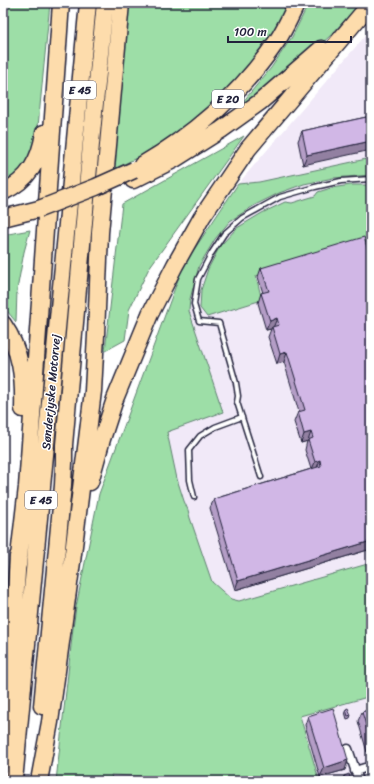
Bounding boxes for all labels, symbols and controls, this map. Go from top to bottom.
scale bar [228,18,351,44]
text: 100 m [234,21,267,43]
road number: E 45 [64,81,96,99]
road number: E 20 [212,90,244,108]
street label: Sønderjyske Motorvej [35,333,67,451]
road number: E 45 [25,491,57,509]

